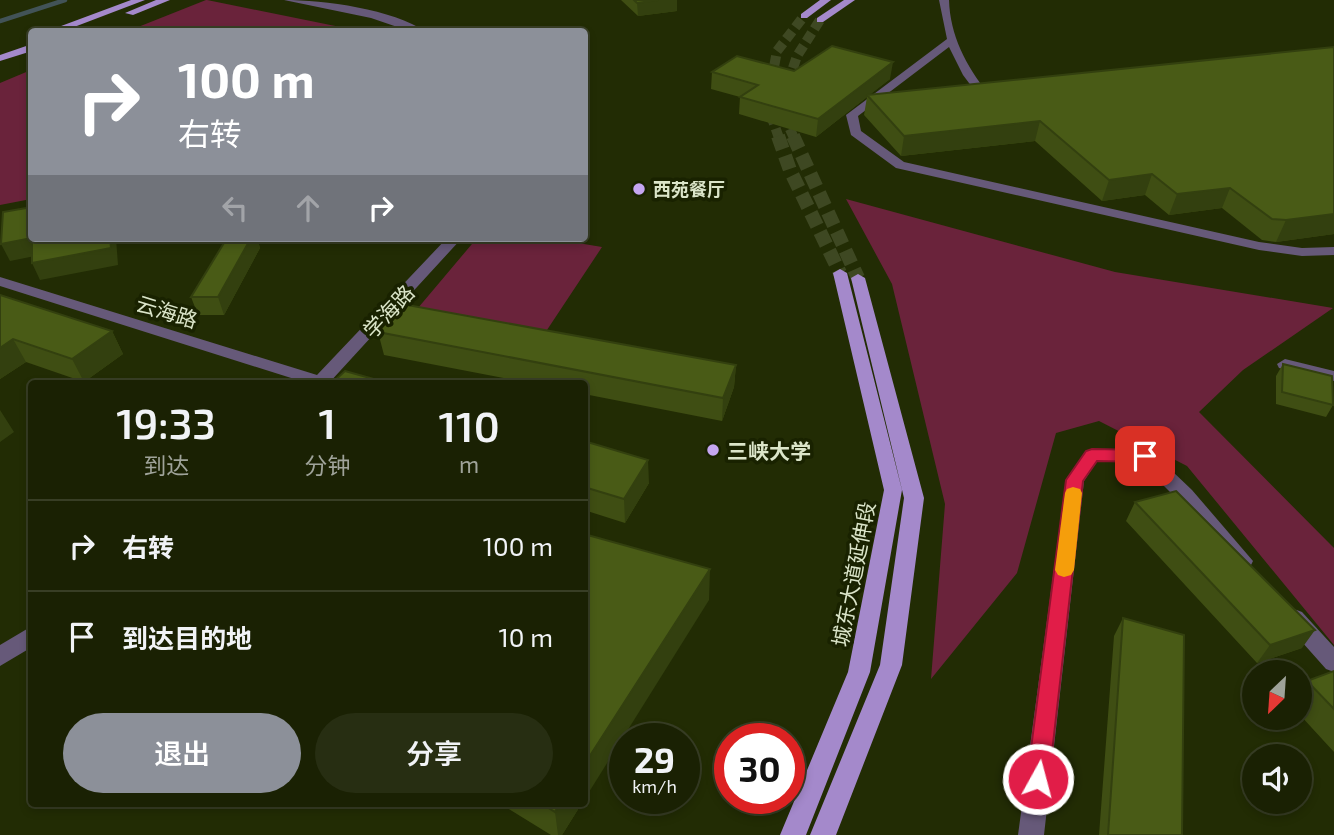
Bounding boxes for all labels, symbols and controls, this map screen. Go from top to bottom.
text: 100 m [178,49,315,108]
icon: right [63,56,154,147]
text: 右转 [178,114,242,152]
place label: 西苑餐厅 [653,178,725,200]
marker: 西苑餐厅 [631,181,647,197]
icon: left [216,189,254,227]
icon: ahead [289,189,327,227]
icon: right [362,189,400,227]
street label: 学海路 [357,279,419,343]
street label: 云海路 [133,290,201,332]
text: 19:33 [116,397,216,447]
text: 1 [318,397,336,447]
text: 110 [439,400,500,450]
pin [1115,426,1175,486]
icon: arrive [1126,437,1164,475]
place label: 三峡大学 [727,438,811,463]
marker: 三峡大学 [705,442,721,458]
text: m [459,450,479,478]
text: 到达 [143,451,189,479]
text: 分钟 [304,451,350,479]
street label: 城东大道延伸段 [827,499,879,649]
icon: right [63,527,101,565]
text: 100 m [483,530,553,561]
text: 右转 [122,531,174,562]
icon: arrive [63,618,101,656]
text: 10 m [498,621,553,652]
text: 到达目的地 [122,622,252,653]
north arrow [1242,660,1312,730]
map controls [1242,660,1312,814]
button: 退出 [63,713,301,793]
button: 分享 [315,713,553,793]
speed limit sign: 30 [714,723,805,814]
text: 29 [634,738,675,780]
position arrow [1001,742,1075,816]
button: sound [1242,744,1312,814]
text: km/h [632,775,677,797]

